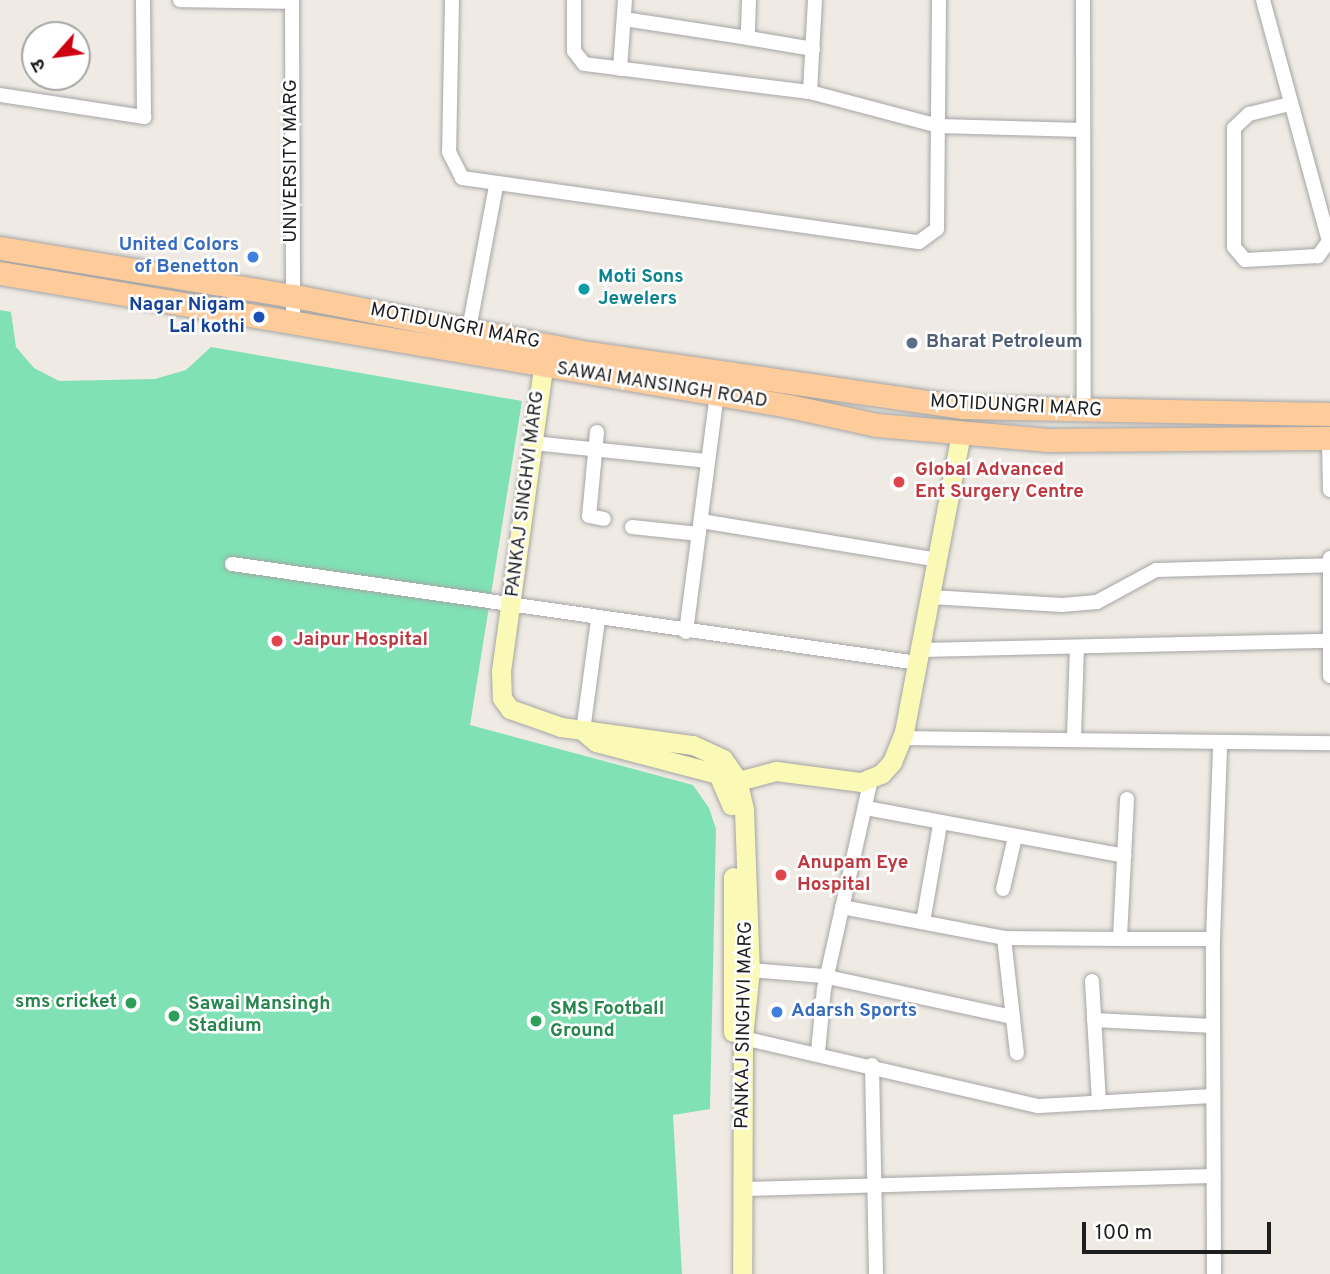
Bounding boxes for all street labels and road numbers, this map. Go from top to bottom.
street label: UNIVERSITY MARG [281,79,303,243]
street label: MOTIDUNGRI MARG [368,299,542,355]
street label: SAWAI MANSINGH ROAD [555,358,769,414]
street label: PANKAJ SINGHVI MARG [502,389,550,599]
street label: MOTIDUNGRI MARG [929,391,1103,423]
street label: PANKAJ SINGHVI MARG [732,921,758,1129]

